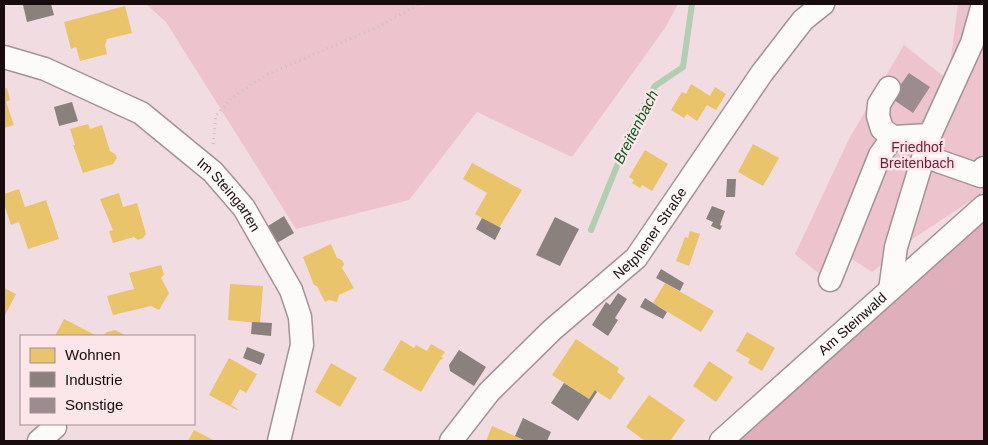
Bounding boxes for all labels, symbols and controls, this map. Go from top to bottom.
water label: Breitenbach [610,87,661,166]
park label: Friedhof Breitenbach [880,139,954,171]
street label: Im Steingarten [194,154,264,234]
street label: Netphener Straße [610,184,690,282]
street label: Am Steinwald [815,289,890,358]
legend [20,335,195,425]
text: Wohnen [65,346,121,363]
text: Industrie [65,371,123,388]
text: Sonstige [65,396,123,413]

